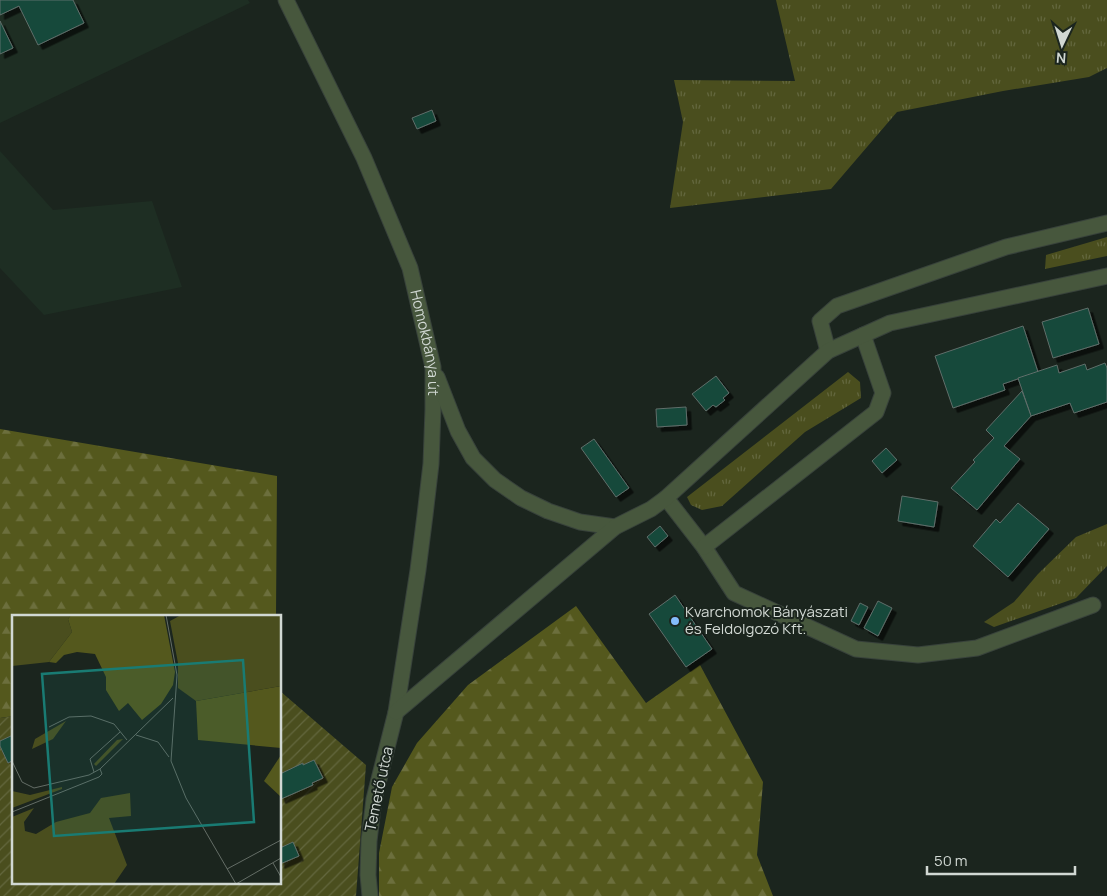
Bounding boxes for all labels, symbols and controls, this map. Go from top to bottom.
north arrow [1037,20,1087,70]
text: N [1055,49,1067,68]
street label: Homokbánya út [405,288,444,396]
place label: Kvarchomok Bányászati és Feldolgozó Kft. [685,601,848,639]
inset map [12,615,281,884]
marker: Kvarchomok Bányászati és Feldolgozó Kft. [669,615,681,627]
street label: Temető utca [359,744,398,833]
scale bar [927,844,1074,876]
text: 50 m [934,850,968,871]

